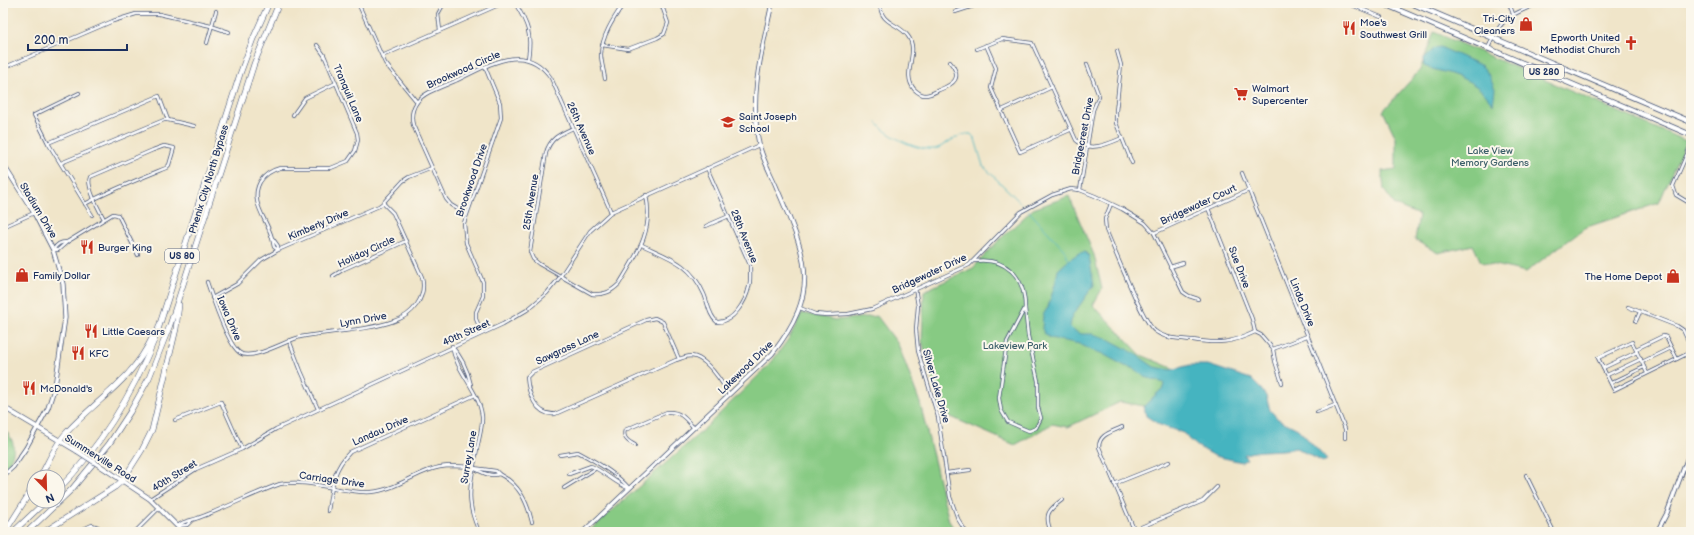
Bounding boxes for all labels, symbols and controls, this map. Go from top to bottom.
place label: Tri-City Cleaners [1474,13,1515,37]
shop icon: Tri-City Cleaners [1518,16,1534,32]
place label: Moe's Southwest Grill [1360,17,1427,41]
restaurant icon: Moe's Southwest Grill [1341,20,1357,36]
scale bar [28,26,127,52]
place label: Epworth United Methodist Church [1540,32,1620,56]
text: 200 m [34,33,68,48]
church icon: Epworth United Methodist Church [1623,35,1639,51]
street label: Brookwood Circle [425,48,502,92]
street label: Tranquil Lane [331,63,366,124]
road number: US 280 [1524,65,1564,79]
place label: Walmart Supercenter [1252,83,1308,107]
supermarket icon: Walmart Supercenter [1233,86,1249,102]
street label: Bridgecrest Drive [1070,96,1096,176]
street label: 26th Avenue [564,100,598,157]
place label: Saint Joseph School [739,111,797,135]
school or university icon: Saint Joseph School [720,114,736,130]
street label: Phenix City North Bypass [187,123,231,235]
street label: Brookwood Drive [454,142,490,218]
park label: Lake View Memory Gardens [1451,145,1529,169]
street label: 25th Avenue [521,173,541,231]
street label: Stadium Drive [17,181,59,240]
street label: Bridgewater Court [1158,182,1238,228]
street label: Kimberly Drive [286,207,351,243]
street label: 28th Avenue [728,208,760,265]
street label: Holiday Circle [336,233,397,270]
restaurant icon: Burger King [79,239,95,255]
place label: Burger King [98,242,152,254]
street label: Sue Drive [1226,245,1253,290]
road number: US 80 [165,249,199,263]
street label: Bridgewater Drive [890,251,969,296]
shop icon: Family Dollar [14,267,30,283]
shop icon: The Home Depot [1665,268,1681,284]
place label: Family Dollar [33,270,91,282]
place label: The Home Depot [1585,271,1662,283]
street label: Linda Drive [1287,276,1317,328]
street label: Iowa Drive [214,294,244,343]
street label: Lynn Drive [339,310,388,330]
street label: 40th Street [441,317,492,349]
restaurant icon: Little Caesars [83,323,99,339]
place label: Little Caesars [102,326,165,338]
street label: Sawgrass Lane [534,328,601,368]
street label: Lakewood Drive [716,338,776,397]
park label: Lakeview Park [983,340,1047,352]
restaurant icon: KFC [70,345,86,361]
place label: KFC [89,348,109,360]
street label: Silver Lake Drive [920,348,952,424]
restaurant icon: McDonald's [21,380,37,396]
place label: McDonald's [40,383,93,395]
street label: Landau Drive [351,413,410,449]
street label: Surrey Lane [458,430,480,485]
street label: Summerville Road [63,432,139,486]
street label: 40th Street [150,457,199,494]
north arrow [26,469,66,509]
street label: Carriage Drive [298,469,365,491]
text: N [43,490,56,505]

